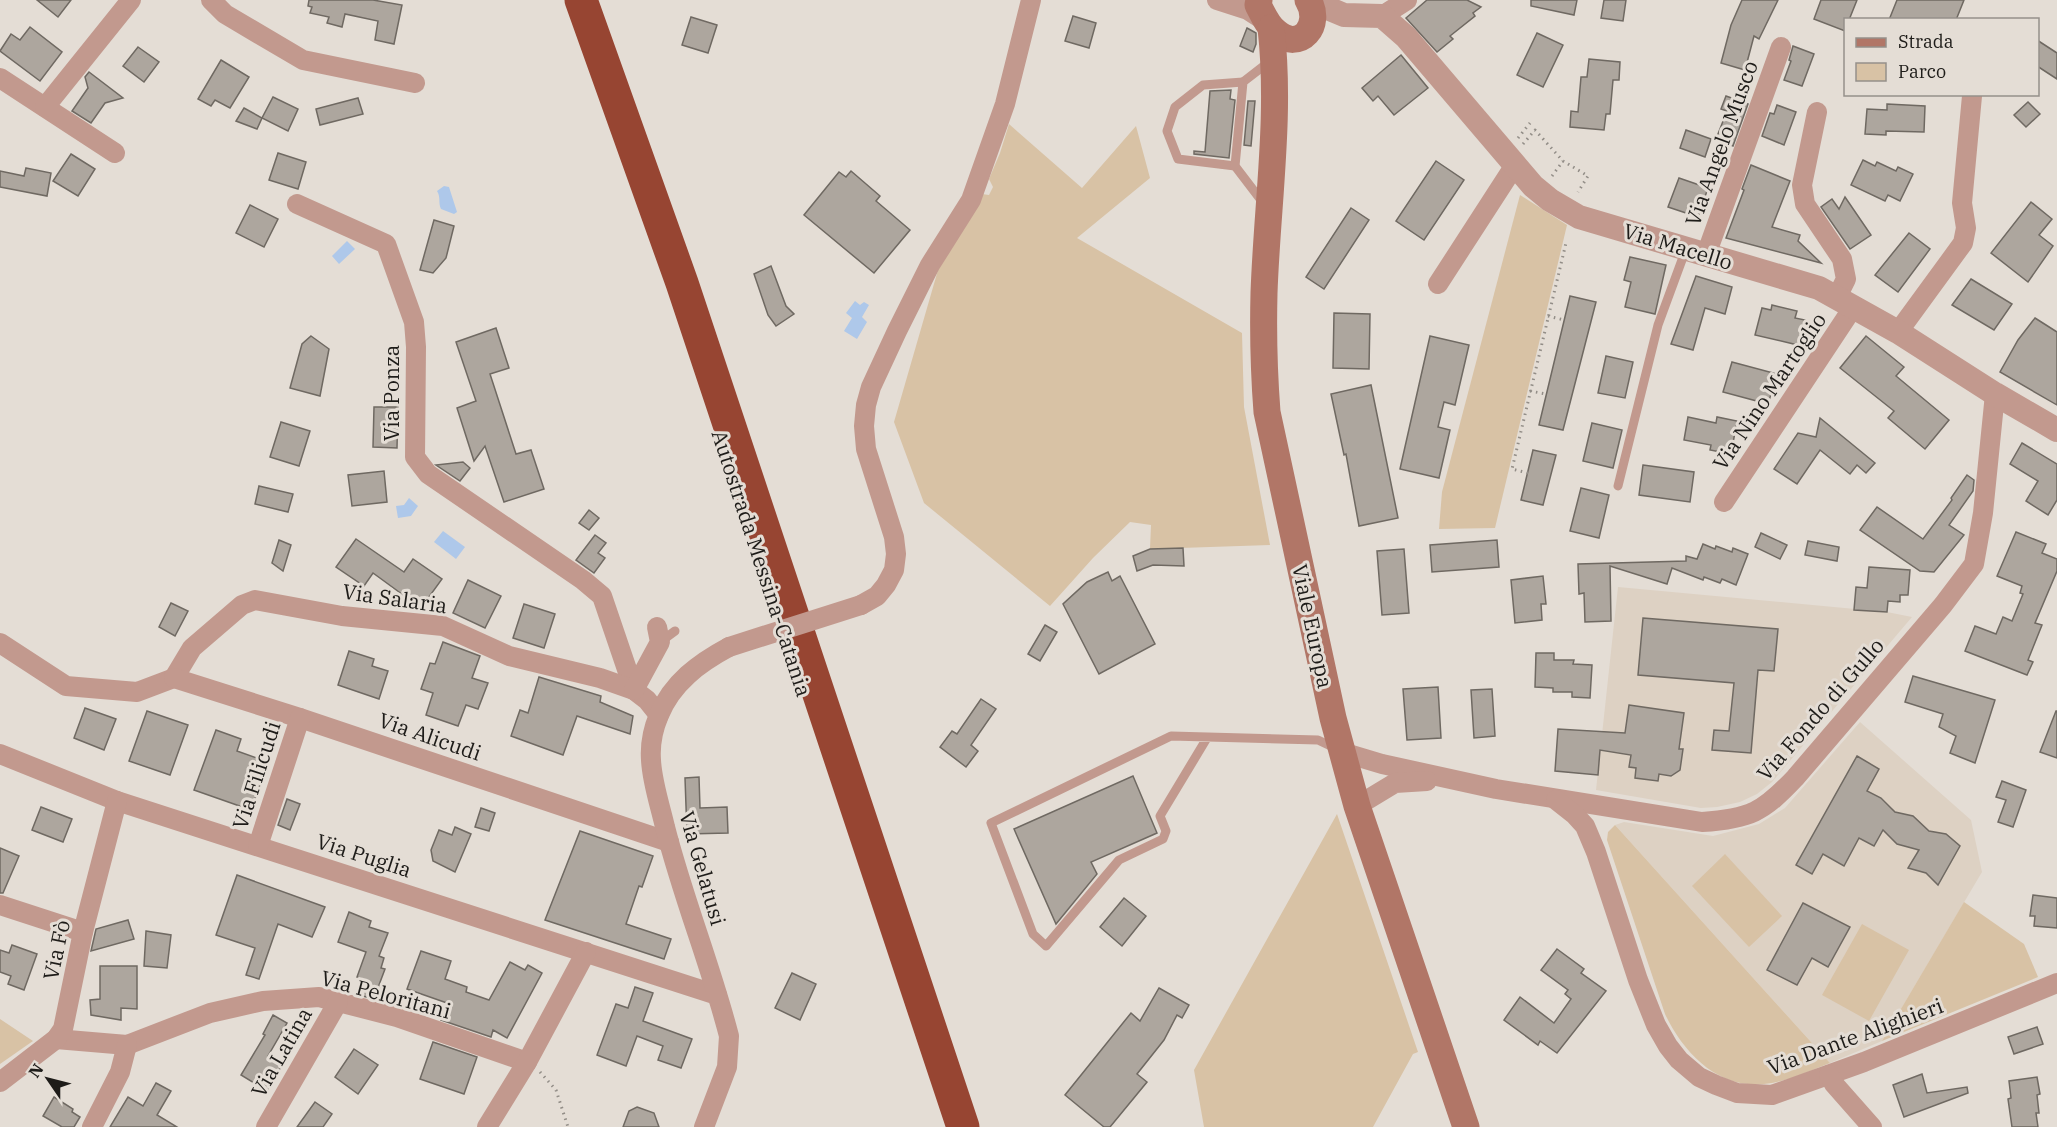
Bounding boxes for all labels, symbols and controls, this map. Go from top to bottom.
legend [1844,18,2039,96]
text: Strada [1898,30,1954,53]
street label: Via Angelo Musco [1678,57,1764,229]
text: Parco [1898,60,1946,83]
street label: Via Macello [1620,216,1736,276]
street label: Via Nino Martoglio [1706,307,1832,475]
street label: Via Ponza [377,345,405,441]
street label: Autostrada Messina-Catania [706,426,818,700]
street label: Viale Europa [1286,561,1340,691]
street label: Via Salaria [341,577,449,619]
street label: Via Fondo di Gullo [1750,632,1890,786]
street label: Via Alicudi [375,705,485,767]
street label: Via Filicudi [225,717,287,833]
street label: Via Gelatusi [673,808,733,928]
street label: Via Puglia [313,826,415,884]
street label: Via Fò [36,917,76,983]
street label: Via Peloritani [318,963,454,1025]
street label: Via Dante Alighieri [1763,991,1947,1081]
street label: Via Latina [244,1002,318,1102]
north arrow [18,1049,78,1109]
text: N [24,1059,48,1081]

